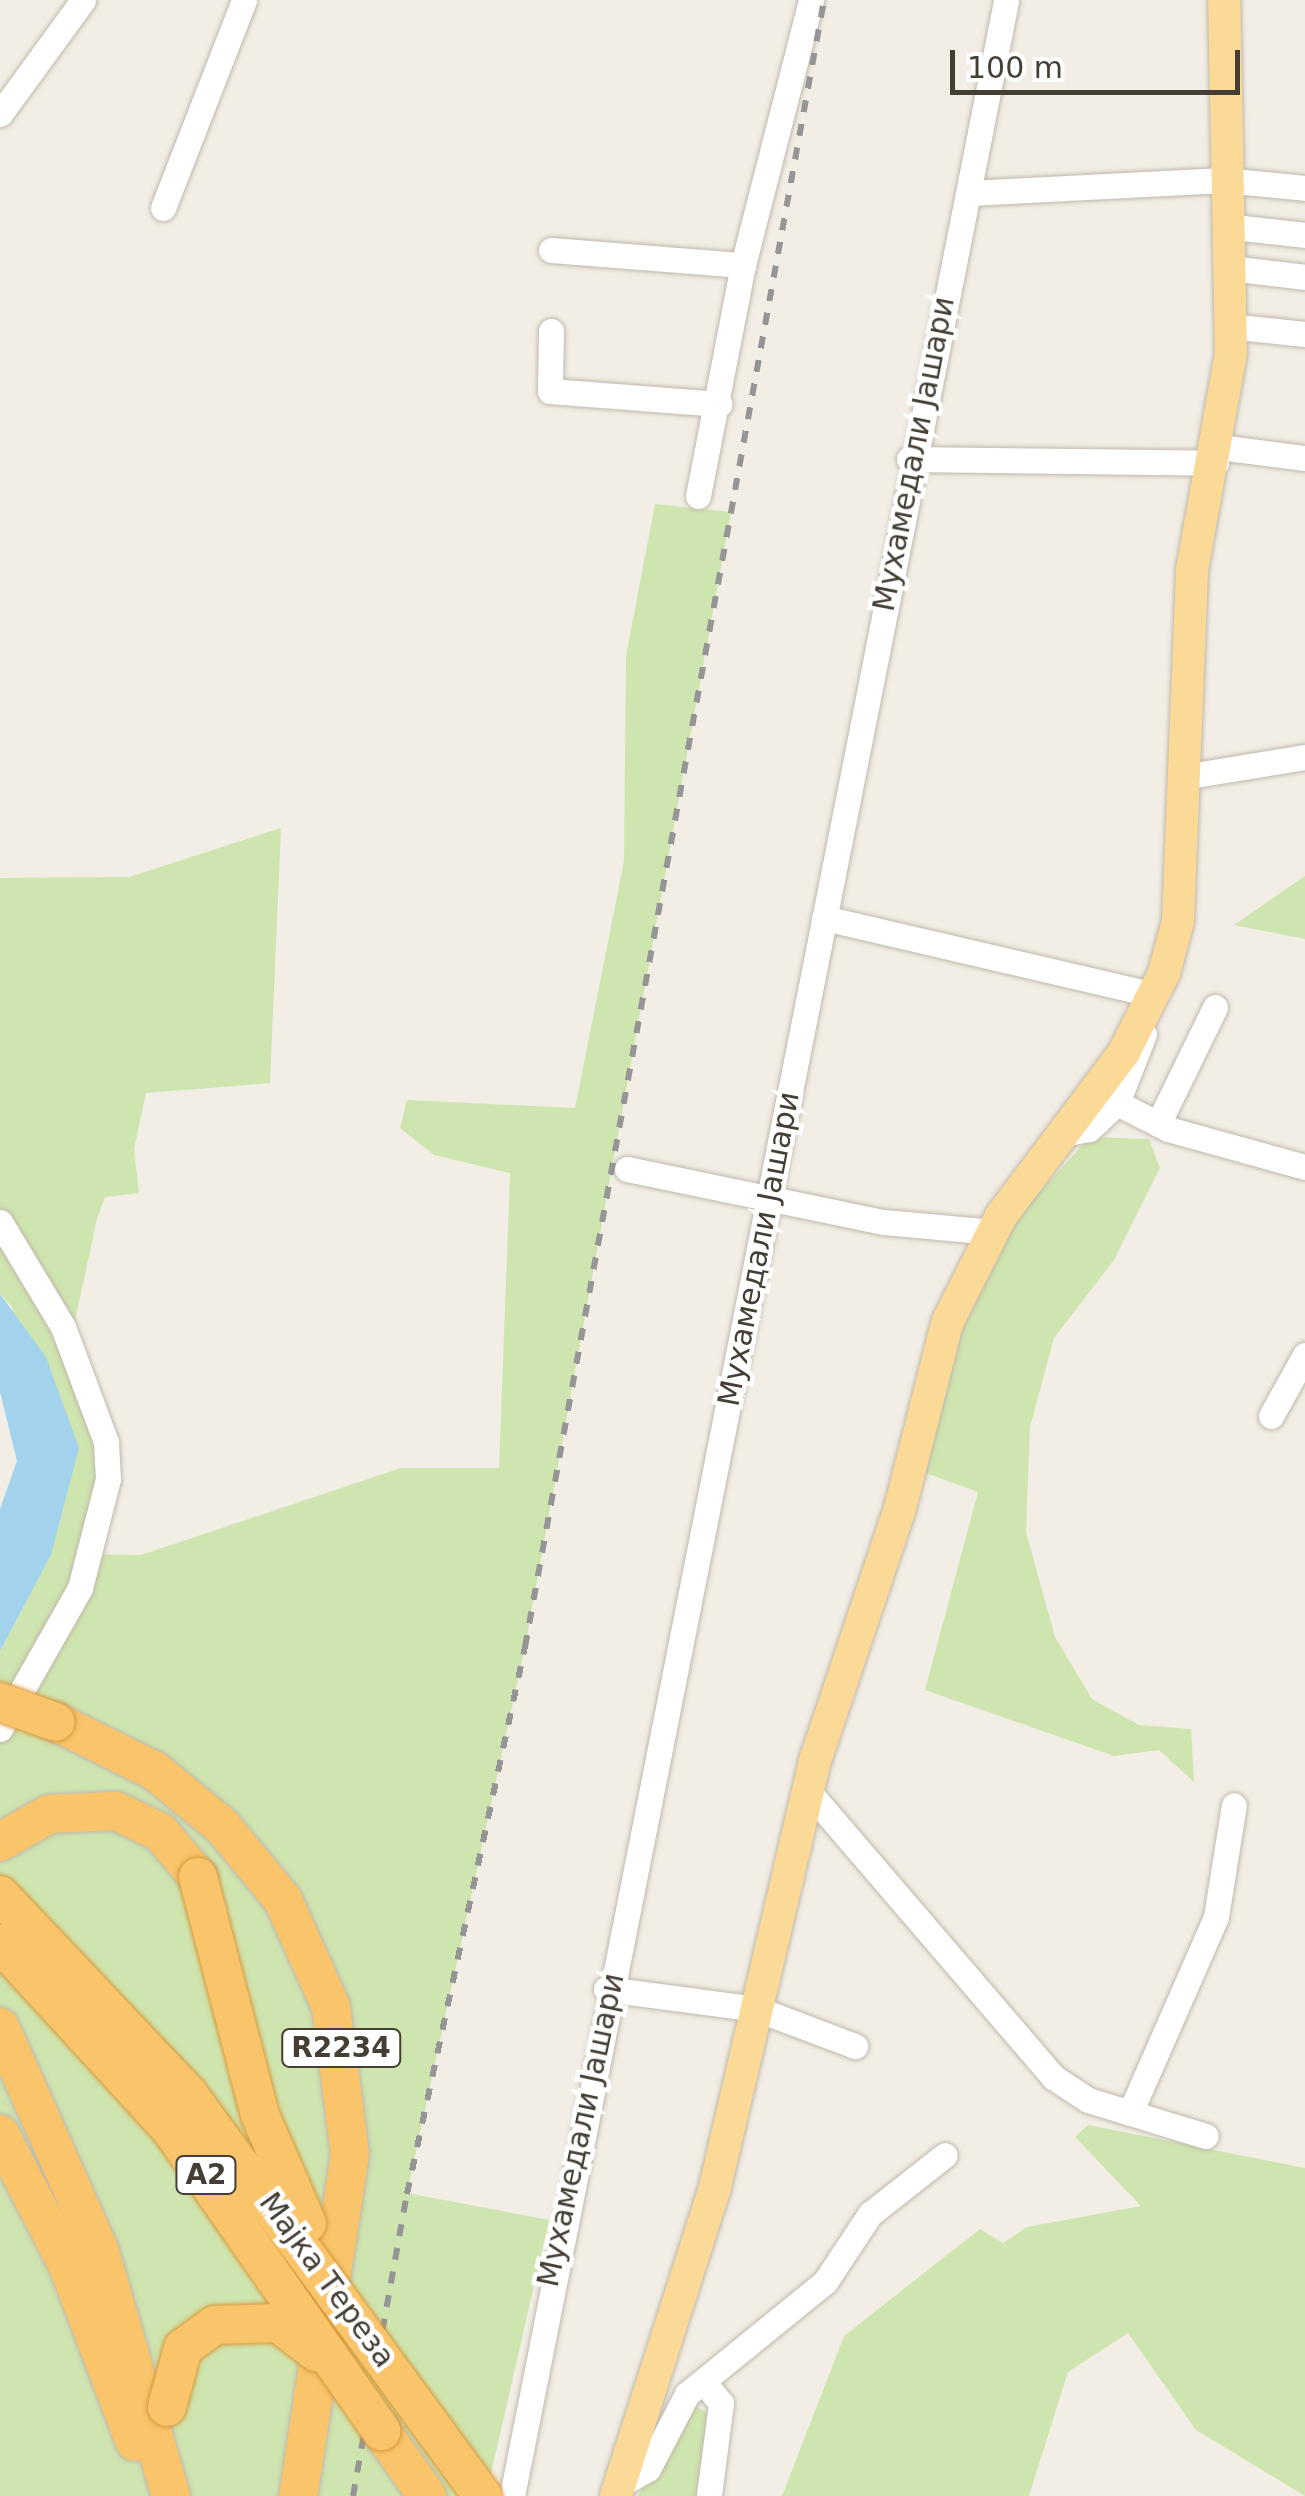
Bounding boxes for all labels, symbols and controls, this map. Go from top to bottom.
scale bar [955,30,1245,92]
text: 100 m [967,50,1063,85]
street label: Мухамедали Јашари [866,294,962,614]
street label: Мухамедали Јашари [711,1089,807,1409]
street label: Мухамедали Јашари [530,1970,632,2290]
road number: R2234 [281,2025,401,2071]
road number: A2 [174,2152,238,2198]
street label: Мајка Тереза [252,2186,402,2374]

